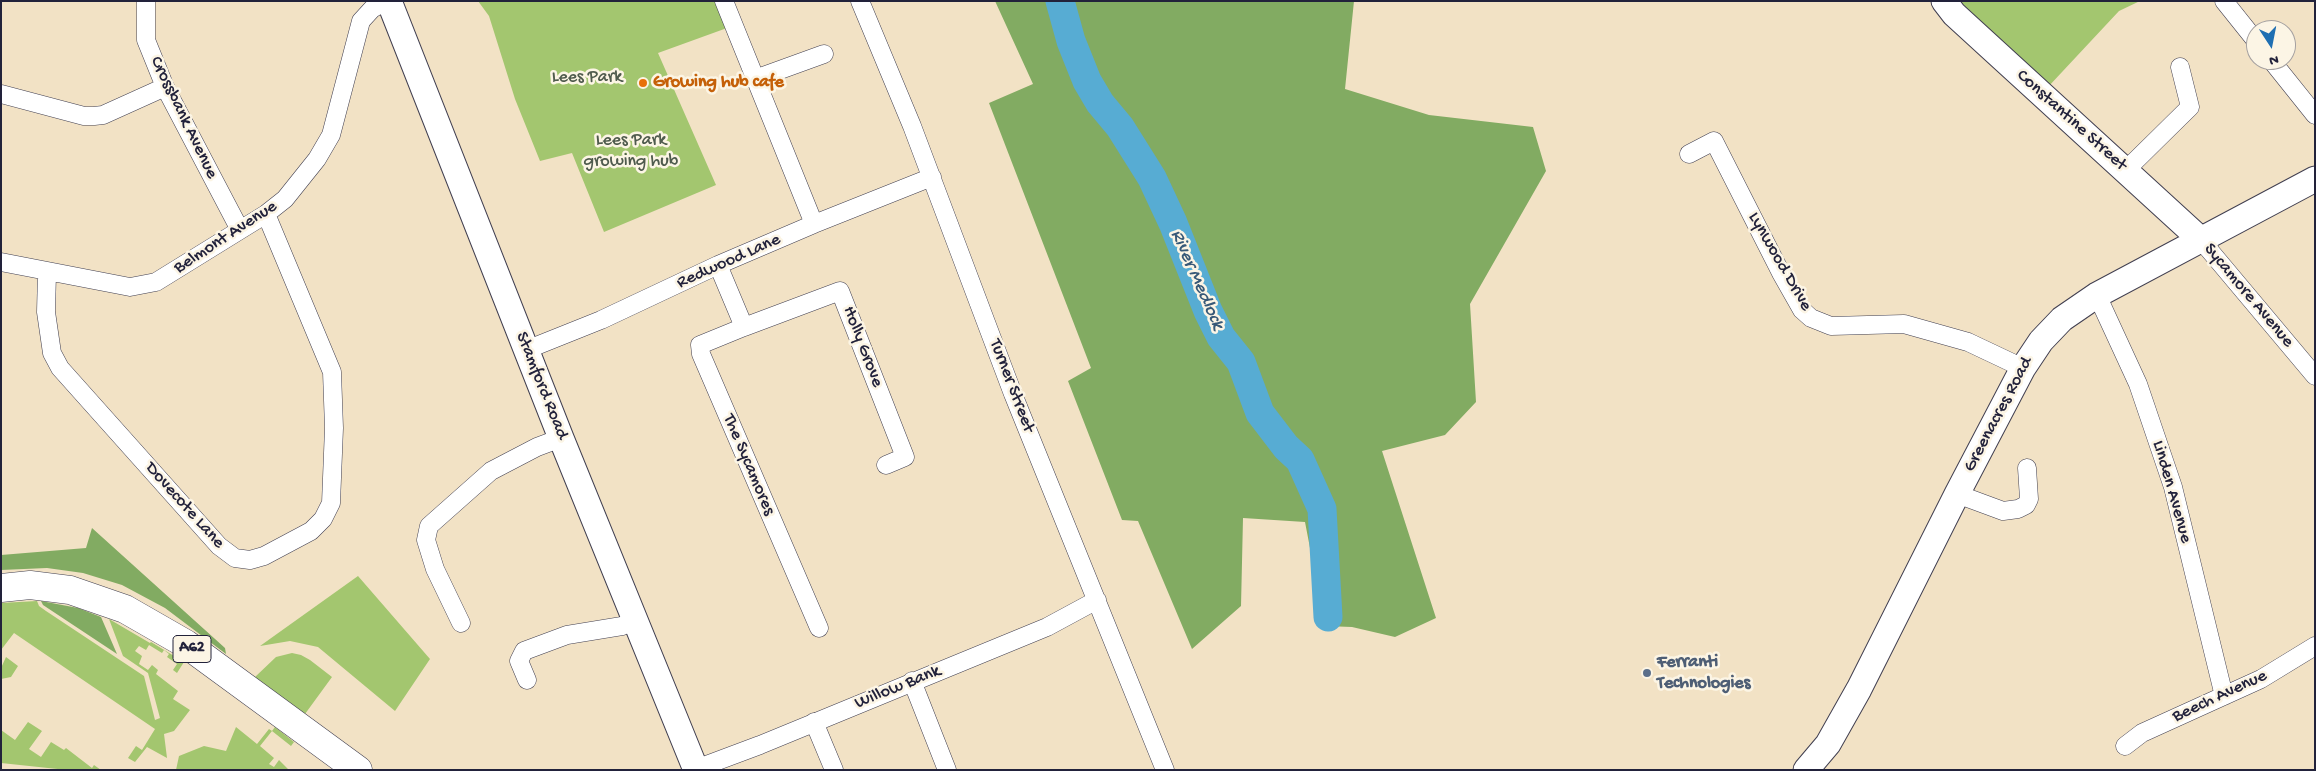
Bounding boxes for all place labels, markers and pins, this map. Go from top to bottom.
place label: Growing hub cafe [653,72,784,94]
marker: Growing hub cafe [637,77,649,89]
place label: Ferranti Technologies [1657,652,1750,694]
marker: Ferranti Technologies [1641,667,1653,679]

